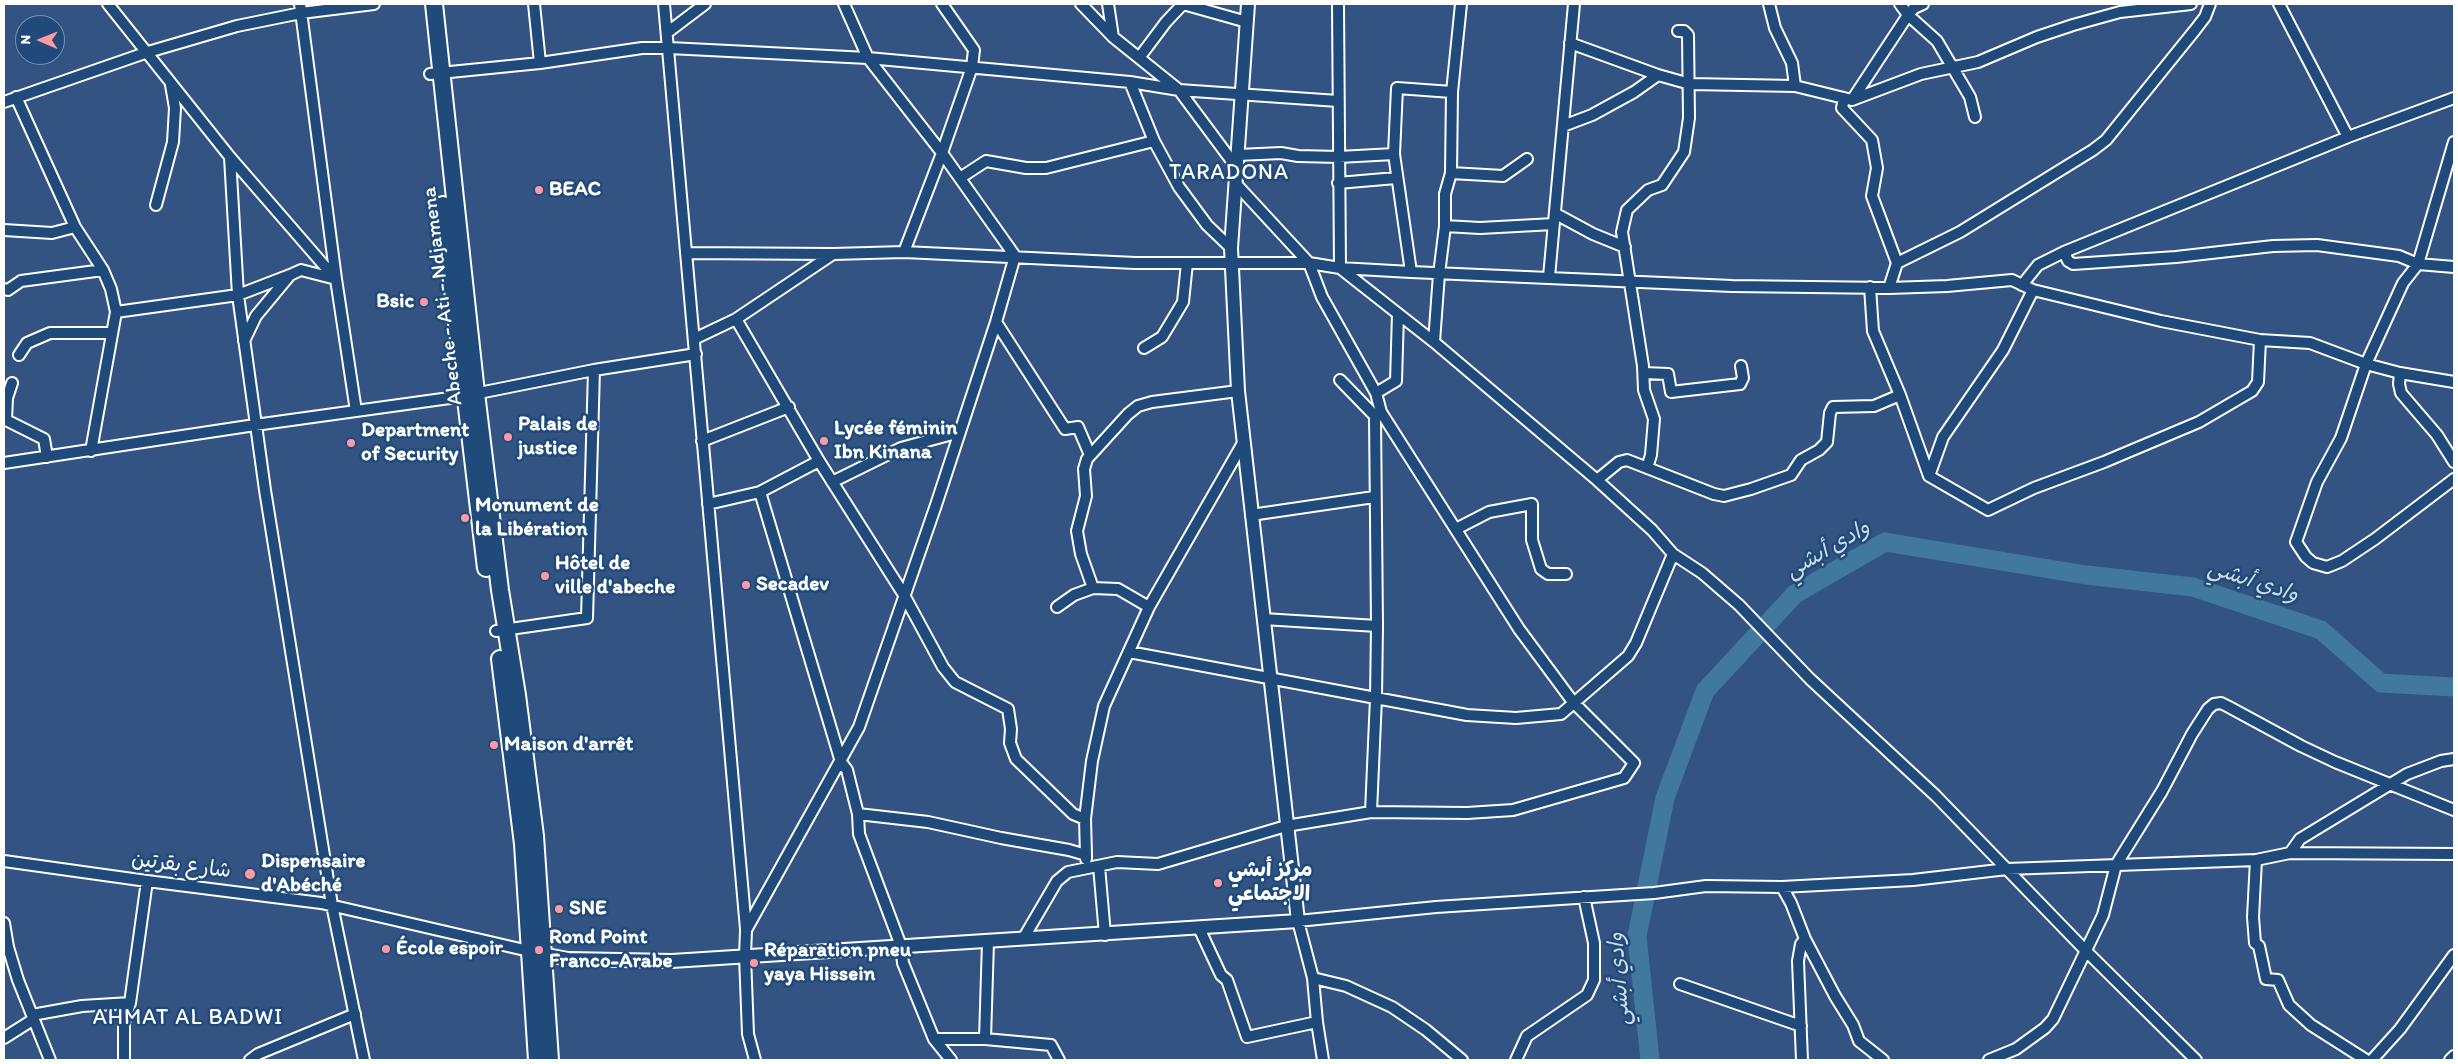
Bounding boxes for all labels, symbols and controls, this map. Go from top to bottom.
north arrow [15,15,65,65]
text: N [17,35,34,45]
district label: TARADONA [1168,160,1290,186]
place label: BEAC [549,177,601,203]
marker: BEAC [533,184,545,196]
street label: Abeche - Ati - Ndjamena [417,185,469,407]
place label: Bsic [376,289,414,315]
marker: Bsic [418,296,430,308]
place label: Palais de justice [518,412,597,462]
place label: Lycée féminin Ibn Kinana [834,416,957,466]
place label: Department of Security [361,418,469,468]
marker: Palais de justice [502,431,514,443]
marker: Lycée féminin Ibn Kinana [818,435,830,447]
marker: Department of Security [345,437,357,449]
place label: Monument de la Libération [475,493,599,543]
marker: Monument de la Libération [459,512,471,524]
water label: وادي أبشي [1781,515,1875,585]
place label: Hôtel de ville d'abeche [555,551,675,601]
water label: وادي أبشي [2205,555,2301,609]
marker: Hôtel de ville d'abeche [539,570,551,582]
place label: Secadev [756,572,829,598]
marker: Secadev [740,579,752,591]
place label: Maison d'arrêt [504,732,633,758]
marker: Maison d'arrêt [488,739,500,751]
street label: شارع بقرتين [130,847,232,885]
place label: Dispensaire d'Abéché [261,849,365,899]
place label: مركز أبشي الاجتماعي [1228,858,1312,908]
marker: Dispensaire d'Abéché [243,867,257,881]
marker: مركز أبشي الاجتماعي [1212,877,1224,889]
place label: SNE [569,896,607,922]
marker: SNE [553,903,565,915]
place label: Rond Point Franco-Arabe [549,925,673,975]
water label: وادي أبشي [1604,932,1636,1026]
place label: École espoir [396,936,503,962]
place label: Réparation pneu yaya Hissein [764,938,911,988]
marker: École espoir [380,943,392,955]
marker: Rond Point Franco-Arabe [533,944,545,956]
marker: Réparation pneu yaya Hissein [748,957,760,969]
district label: AHMAT AL BADWI [92,1005,284,1031]

